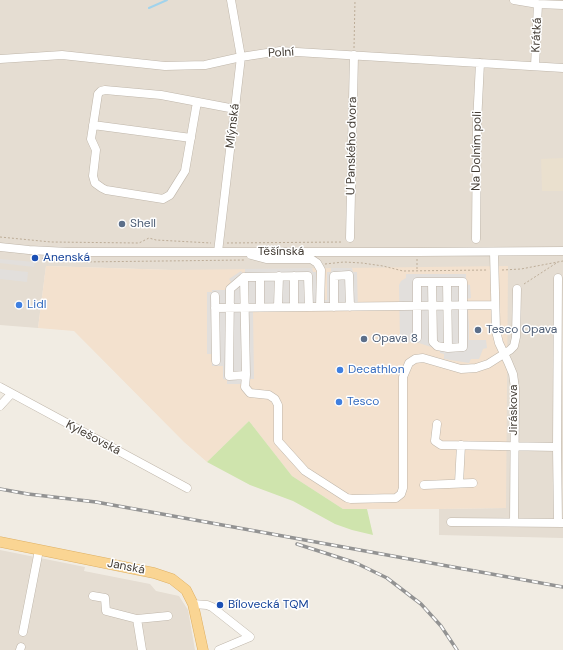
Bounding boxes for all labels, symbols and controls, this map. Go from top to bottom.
street label: Krátká [529,17,545,53]
street label: Polní [268,45,294,61]
street label: U Panského dvora [344,97,360,195]
street label: Mlýnská [223,103,243,149]
street label: Na Dolním poli [469,111,485,191]
place label: Shell [130,217,156,231]
marker: Shell [117,219,127,229]
street label: Těšínská [258,245,304,259]
place label: Anenská [43,251,90,265]
marker: Anenská [30,253,40,263]
place label: Lidl [27,298,46,312]
marker: Lidl [14,300,24,310]
place label: Tesco Opava [486,323,557,337]
marker: Tesco Opava [473,325,483,335]
place label: Opava 8 [372,332,418,346]
marker: Opava 8 [359,334,369,344]
place label: Decathlon [348,363,405,377]
marker: Decathlon [335,365,345,375]
street label: Jiráskova [507,385,521,435]
place label: Tesco [347,395,379,409]
marker: Tesco [334,397,344,407]
street label: Kylešovská [63,418,123,458]
street label: Janská [106,556,146,578]
place label: Bílovecká TQM [228,598,309,612]
marker: Bílovecká TQM [215,600,225,610]

